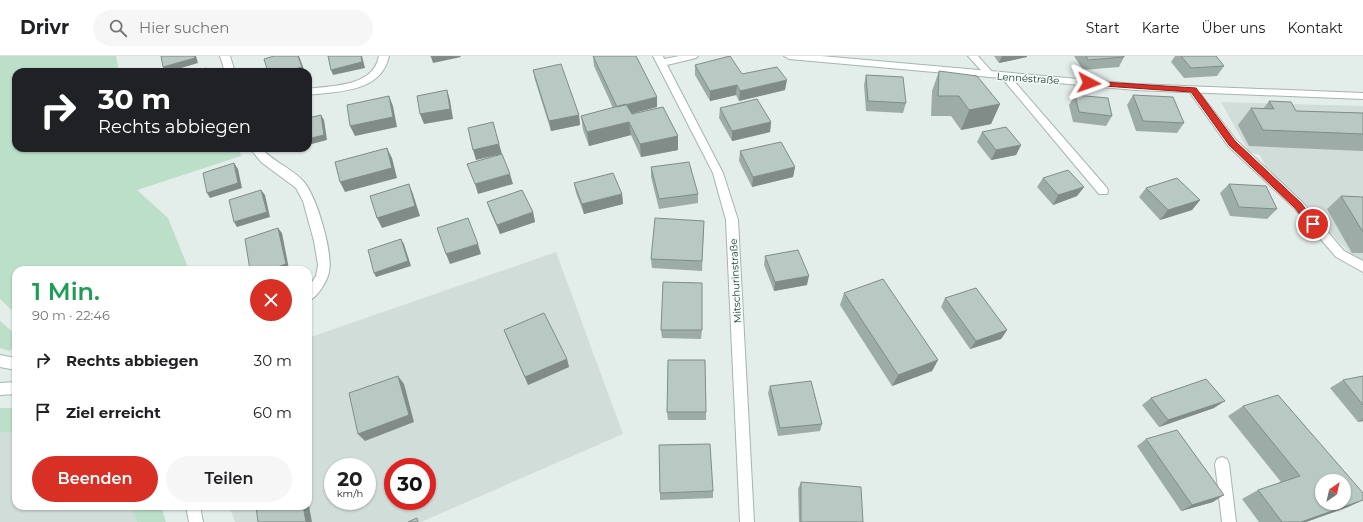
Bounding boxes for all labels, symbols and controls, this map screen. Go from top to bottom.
search box [93,10,373,46]
text: Drivr [20,16,69,39]
icon: search [107,17,129,39]
text: Hier suchen [139,18,229,37]
text: Start [1086,19,1120,37]
text: Karte [1142,19,1179,37]
text: Über uns [1201,19,1265,37]
text: Kontakt [1287,19,1343,37]
position arrow [1068,62,1110,104]
street label: Lennéstraße [996,70,1060,87]
text: 30 m [98,82,171,116]
icon: right [32,84,84,136]
text: Rechts abbiegen [98,116,251,138]
pin [1296,207,1330,241]
icon: arrive [1302,213,1324,235]
street label: Mitschurinstraße [727,238,744,324]
text: 1 Min. [32,277,100,306]
button: close [250,279,292,321]
text: 90 m · 22:46 [32,307,110,323]
icon: right [32,349,54,371]
text: Rechts abbiegen [66,351,199,370]
text: 30 m [254,351,292,370]
icon: arrive [32,401,54,423]
text: Ziel erreicht [66,403,161,422]
text: 60 m [253,403,292,422]
button: Beenden [32,456,158,502]
button: Teilen [166,456,292,502]
speed limit sign: 30 [384,458,436,510]
text: 20 [337,467,363,491]
north arrow [1315,474,1351,510]
map controls [1315,474,1351,510]
text: km/h [337,487,363,500]

